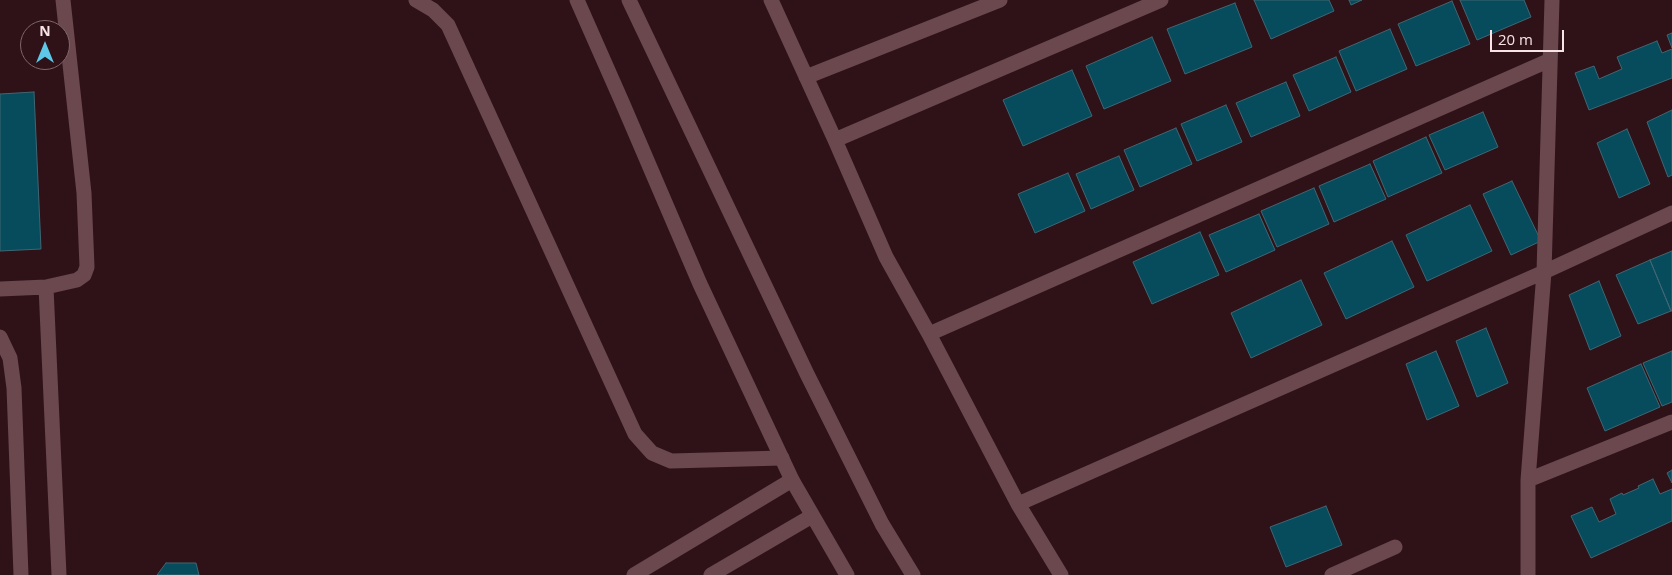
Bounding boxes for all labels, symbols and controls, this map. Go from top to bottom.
north arrow [20,20,70,70]
scale bar [1492,20,1566,52]
text: N [39,21,51,40]
text: 20 m [1498,29,1533,49]

